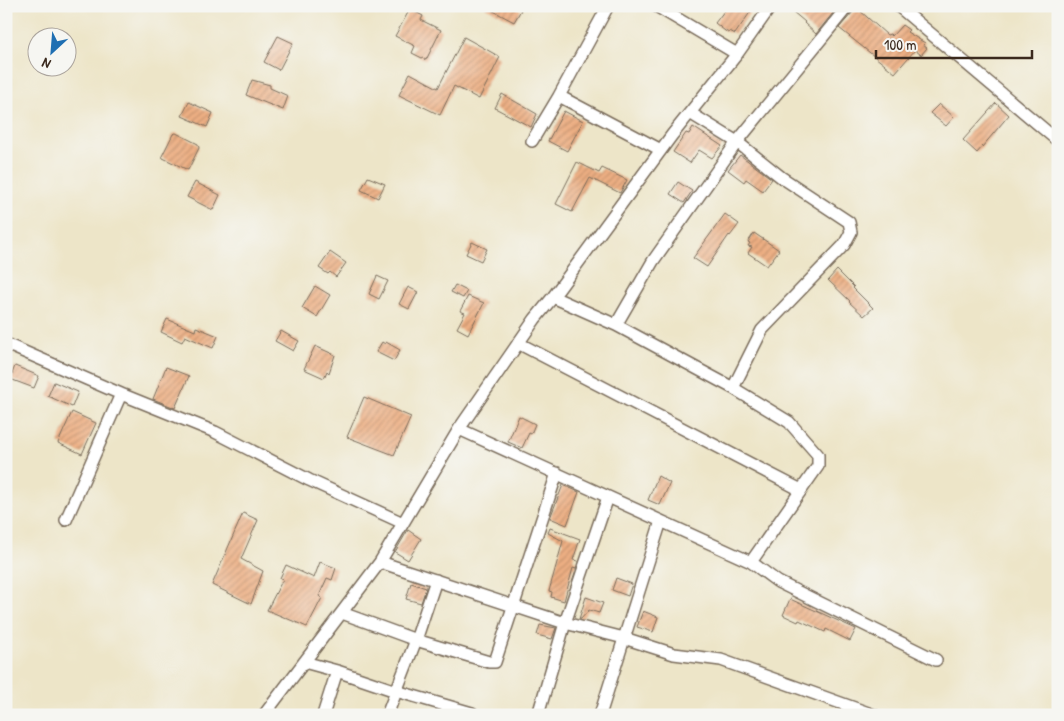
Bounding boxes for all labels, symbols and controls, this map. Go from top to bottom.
north arrow [28,28,78,78]
scale bar [876,28,1033,60]
text: 100 m [884,34,917,55]
text: N [38,54,54,74]

